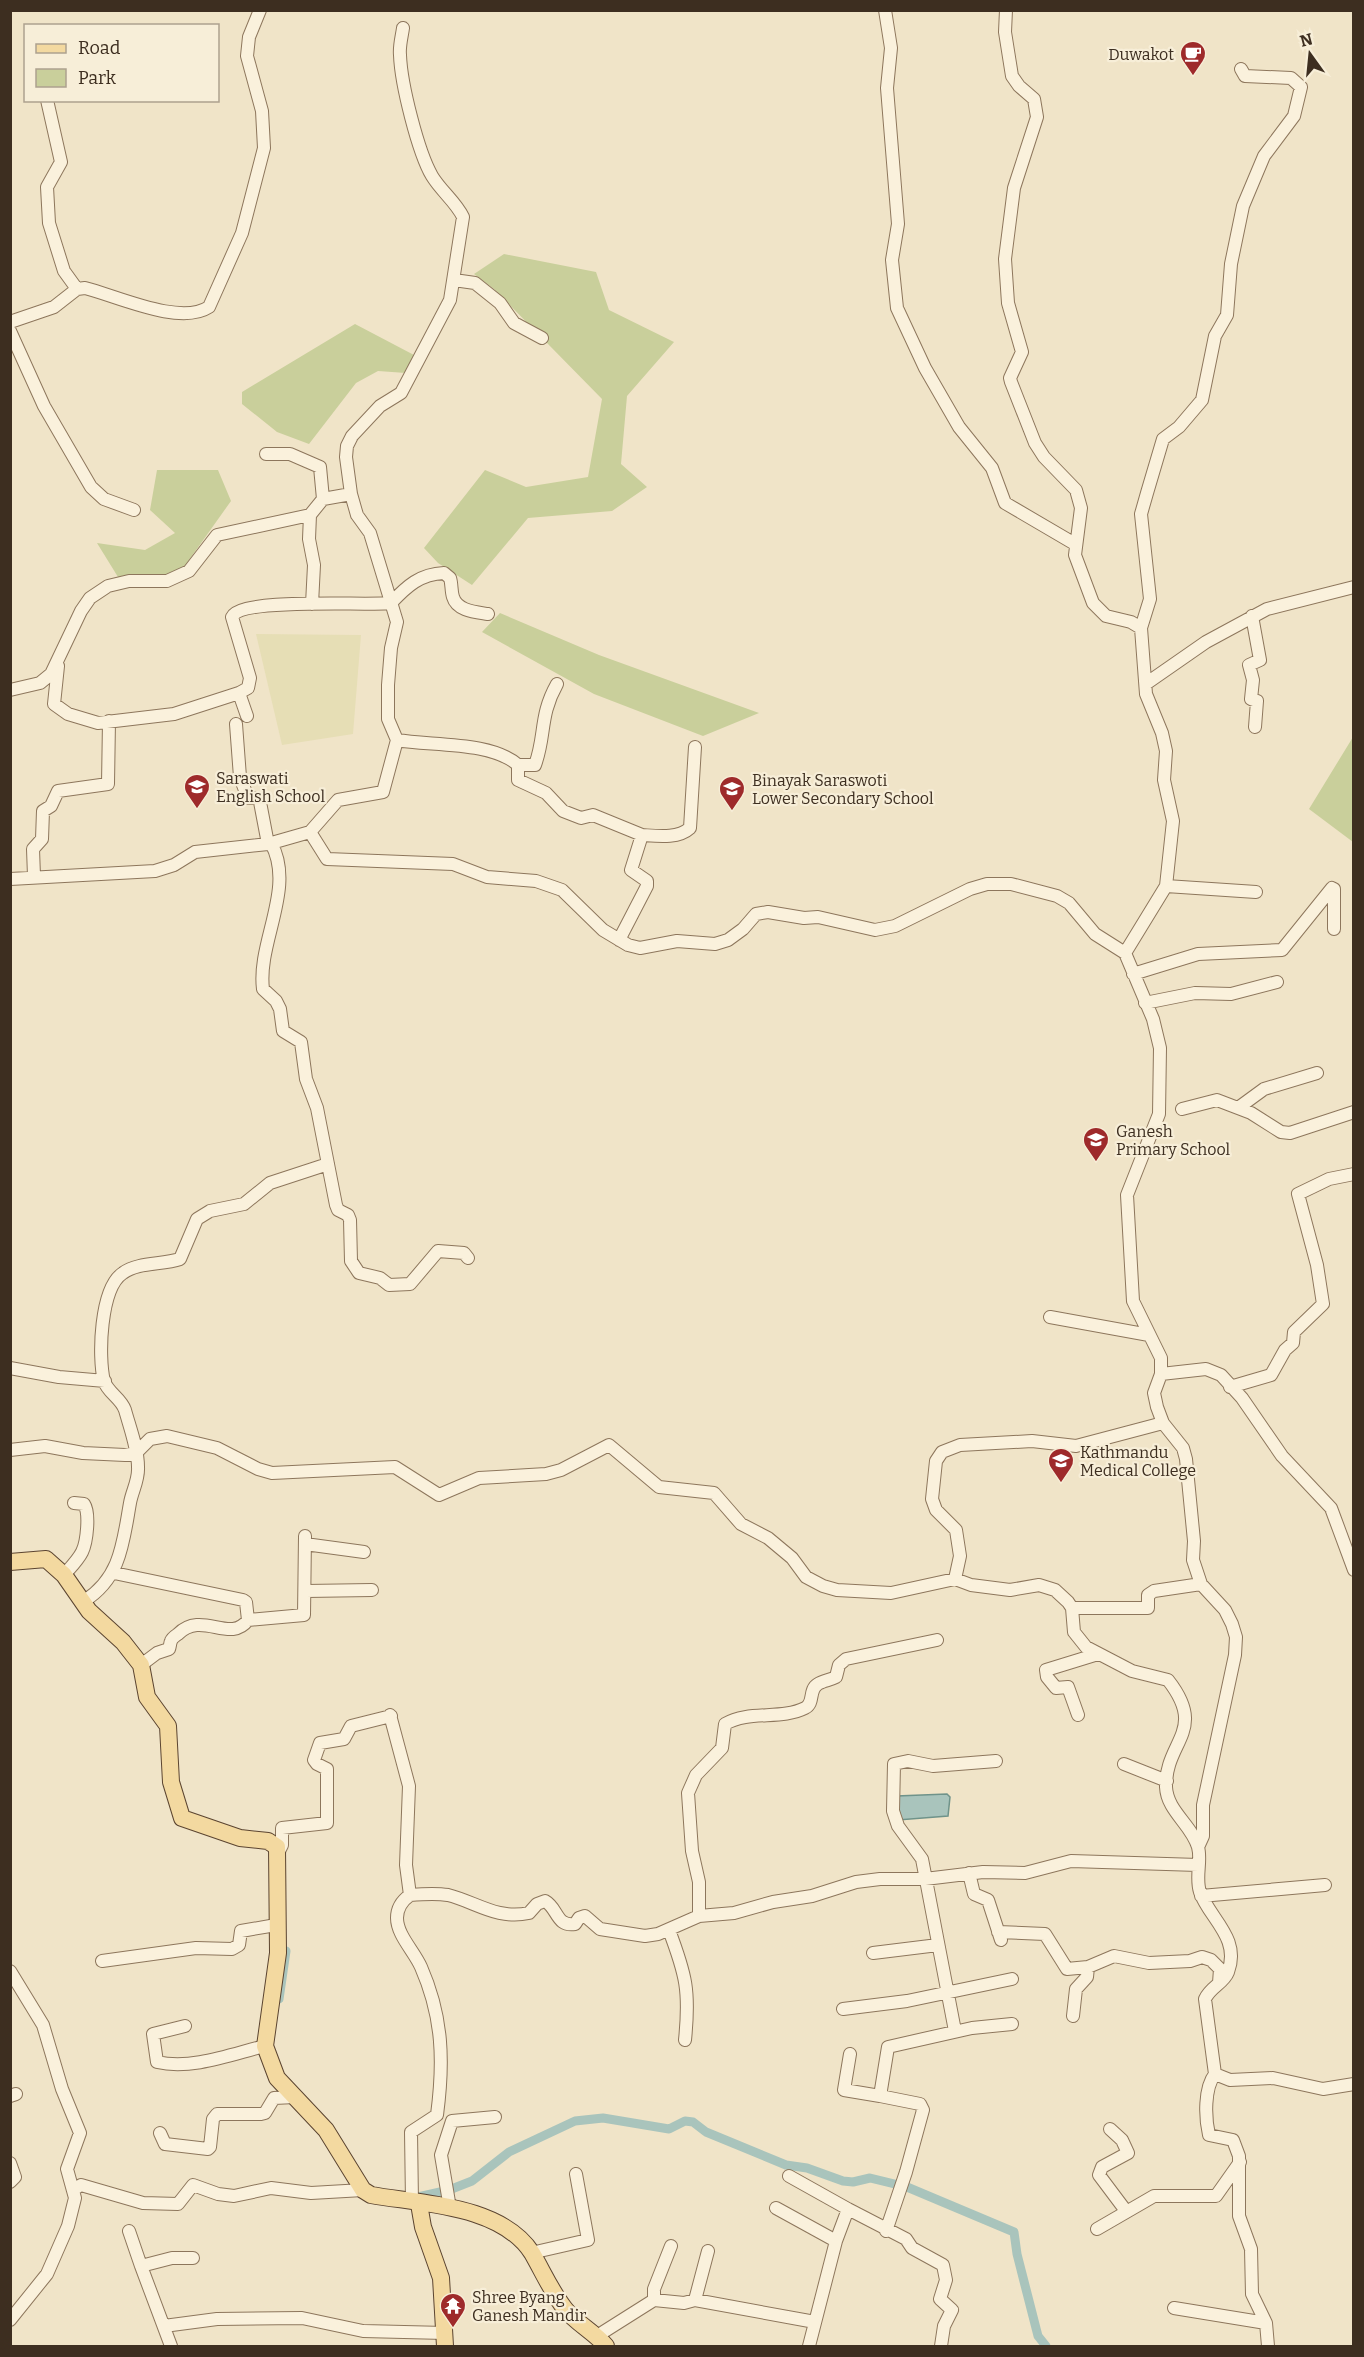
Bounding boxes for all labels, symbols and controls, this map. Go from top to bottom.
legend [24,24,219,102]
north arrow [1280,24,1340,84]
text: N [1298,29,1315,51]
text: Road [78,37,121,59]
cafe icon: Duwakot [1178,39,1208,77]
place label: Duwakot [1108,45,1174,64]
text: Park [78,67,117,89]
place label: Saraswati English School [216,769,325,806]
place label: Binayak Saraswoti Lower Secondary School [752,771,934,808]
school or university icon: Saraswati English School [182,772,212,810]
school or university icon: Binayak Saraswoti Lower Secondary School [717,774,747,812]
place label: Ganesh Primary School [1116,1122,1231,1159]
school or university icon: Ganesh Primary School [1081,1125,1111,1163]
place label: Kathmandu Medical College [1080,1443,1196,1480]
school or university icon: Kathmandu Medical College [1046,1446,1076,1484]
place label: Shree Byang Ganesh Mandir [472,2288,586,2325]
temple icon: Shree Byang Ganesh Mandir [438,2291,468,2329]

